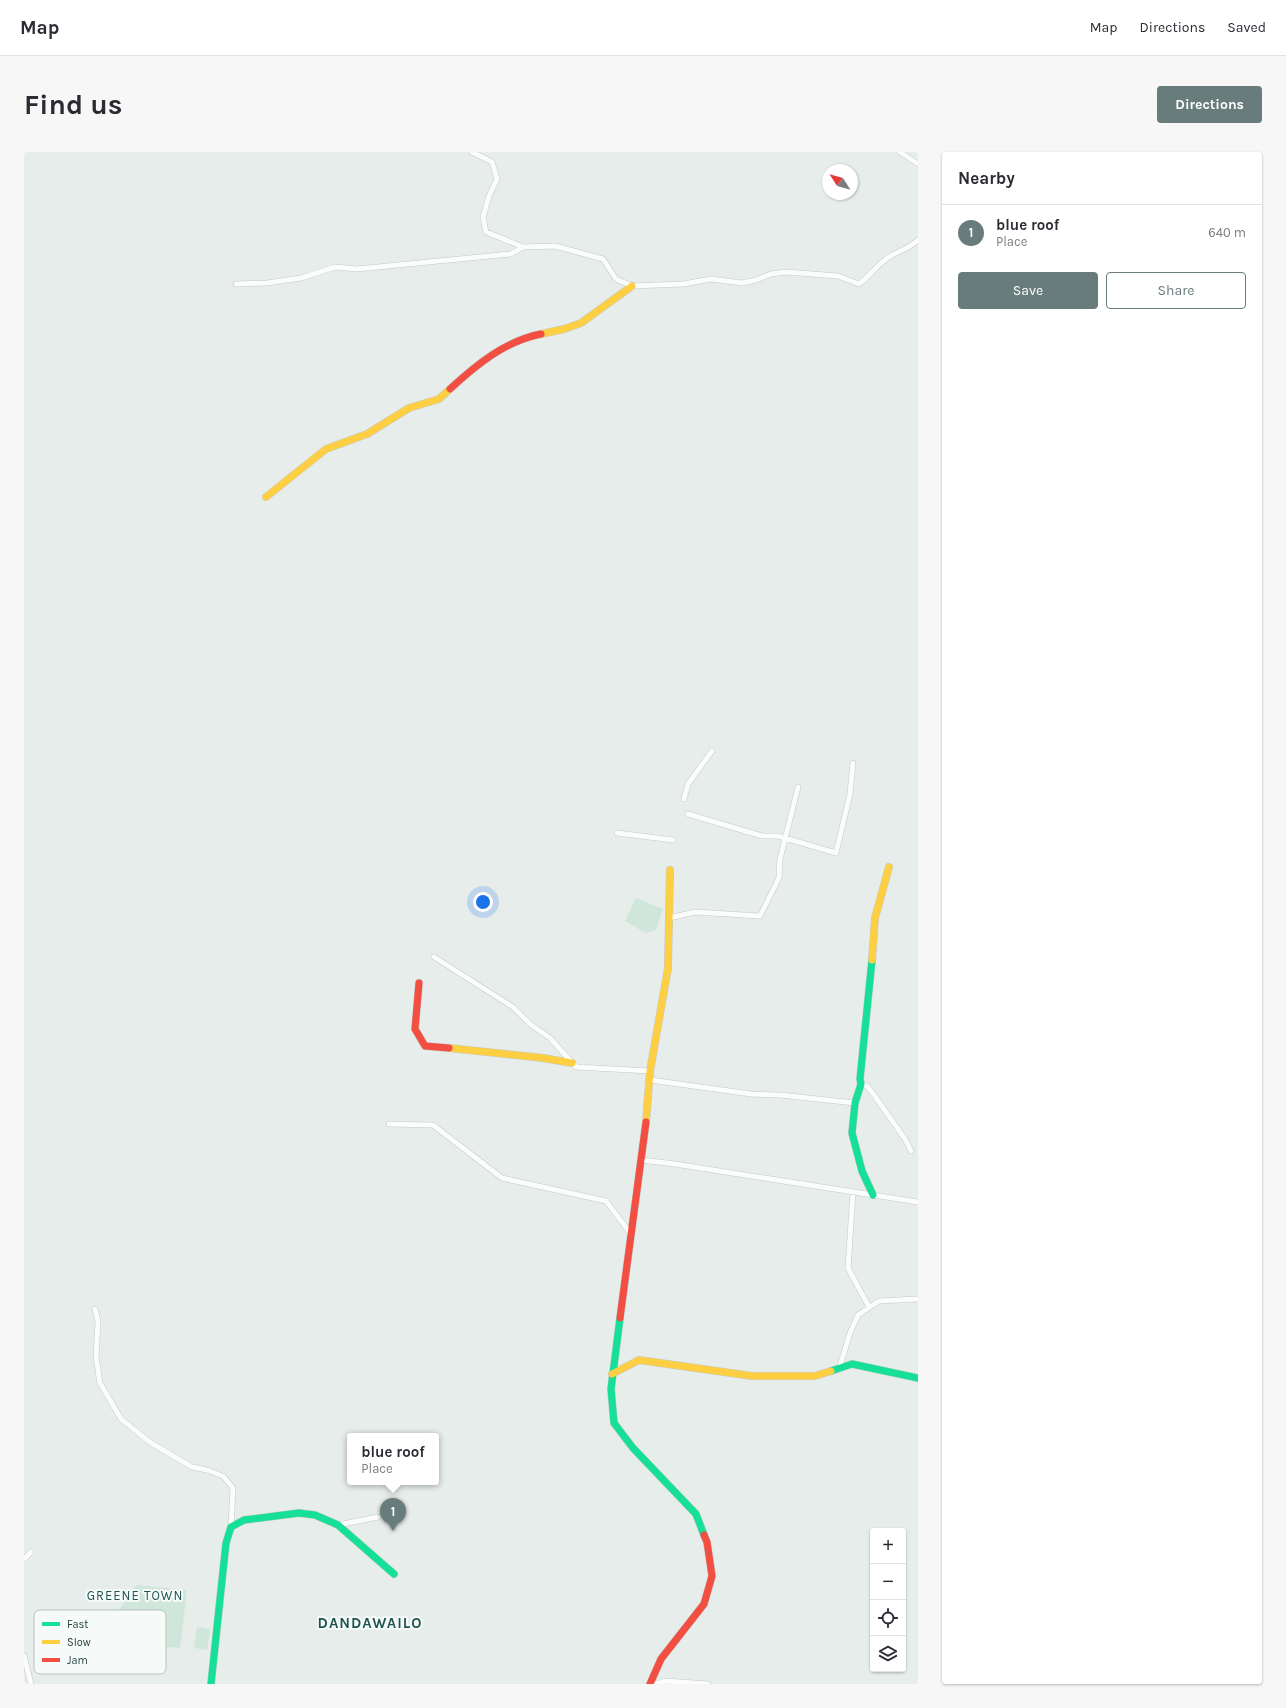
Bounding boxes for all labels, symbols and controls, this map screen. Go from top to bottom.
text: Map [20,17,59,39]
text: Map [1090,19,1118,36]
text: Directions [1140,19,1205,36]
text: Saved [1227,19,1266,36]
button: Directions [1157,86,1262,123]
text: Find us [24,88,123,121]
north arrow [822,164,858,200]
text: Nearby [958,168,1015,188]
text: blue roof [996,216,1059,234]
text: 1 [969,225,973,240]
text: 640 m [1208,225,1246,240]
text: Place [996,234,1027,249]
button: Save [958,272,1098,309]
button: Share [1106,272,1246,309]
your location [473,892,493,912]
popup [347,1433,439,1485]
text: blue roof [361,1443,425,1461]
text: Place [361,1461,393,1476]
pin: 1 [380,1498,406,1531]
map controls [870,1528,906,1672]
button: + [870,1528,906,1564]
button: − [870,1564,906,1600]
district label: GREENE TOWN [87,1588,183,1603]
button: locate [870,1600,906,1636]
legend [34,1610,166,1674]
district label: DANDAWAILO [318,1614,422,1632]
text: Fast [67,1618,88,1631]
text: Slow [67,1636,91,1649]
button: layers [870,1636,906,1672]
text: Jam [67,1654,88,1667]

